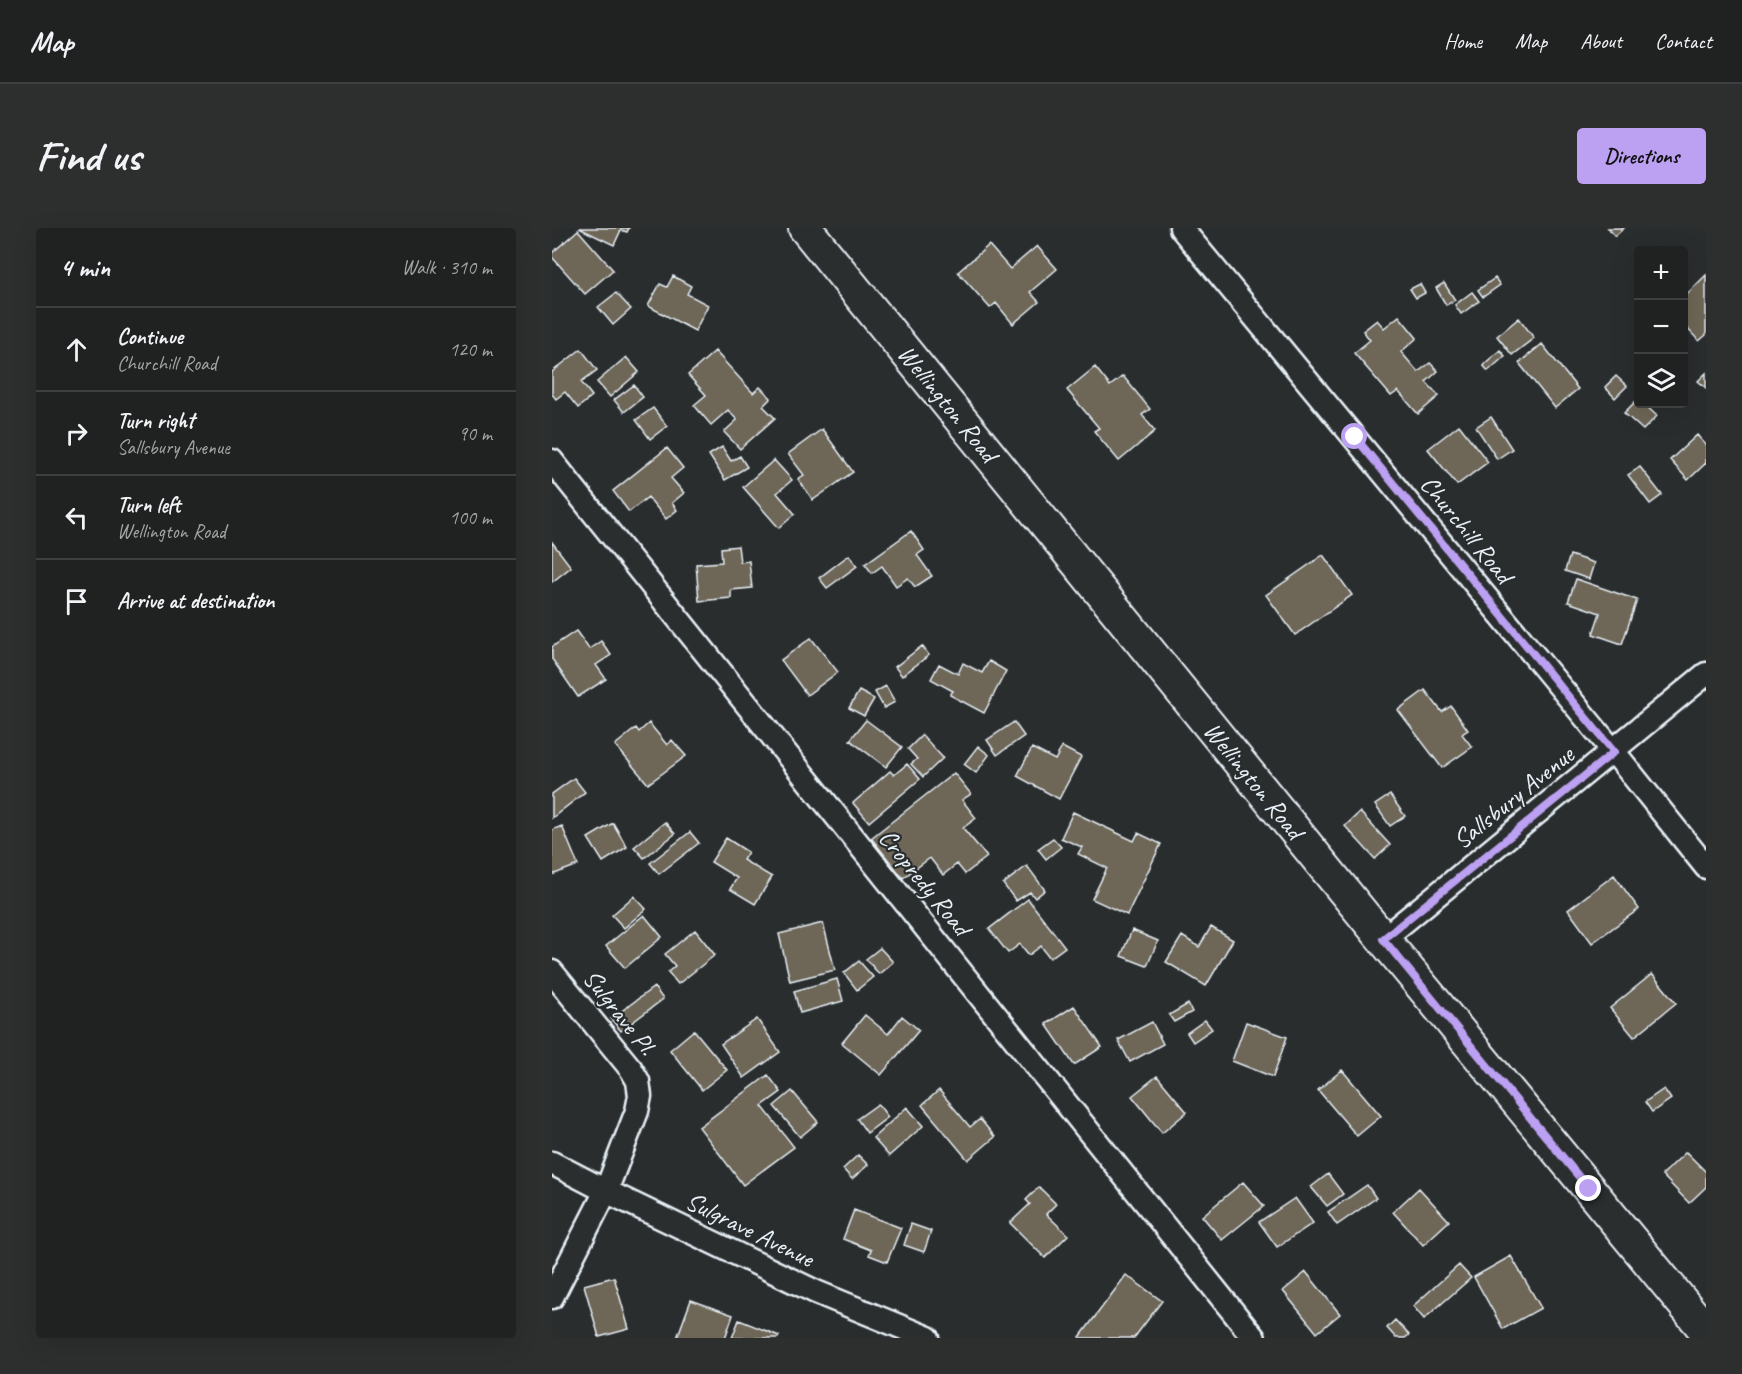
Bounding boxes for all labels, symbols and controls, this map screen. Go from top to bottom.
text: Map [30,24,73,59]
text: Home [1444,28,1482,54]
text: Map [1515,28,1547,54]
text: About [1580,28,1622,54]
text: Contact [1655,28,1712,54]
button: Directions [1577,128,1706,184]
text: Find us [36,130,141,183]
map controls [1634,246,1688,408]
button: + [1634,246,1688,300]
text: 4 min [60,251,110,284]
text: Walk · 310 m [402,255,492,280]
button: − [1634,300,1688,354]
text: Continue [117,323,183,351]
icon: ahead [60,333,93,366]
text: 120 m [449,337,492,362]
street label: Wellington Road [890,338,1007,472]
text: Churchill Road [117,351,217,376]
button: layers [1634,354,1688,408]
text: Turn right [117,407,194,435]
icon: right [60,417,93,450]
text: 90 m [458,421,492,446]
route start [1341,423,1367,449]
text: Sallsbury Avenue [117,435,230,460]
street label: Churchill Road [1413,469,1523,593]
text: Turn left [117,491,181,519]
icon: left [60,501,93,534]
text: 100 m [449,505,492,530]
text: Wellington Road [117,519,226,544]
icon: arrive [60,585,93,618]
text: Arrive at destination [117,587,274,615]
street label: Wellington Road [1196,715,1313,849]
street label: Sallsbury Avenue [1446,737,1582,856]
street label: Cropredy Road [871,822,980,945]
street label: Sulgrave Pl. [576,963,664,1063]
route end [1575,1175,1601,1201]
street label: Sulgrave Avenue [680,1184,821,1275]

